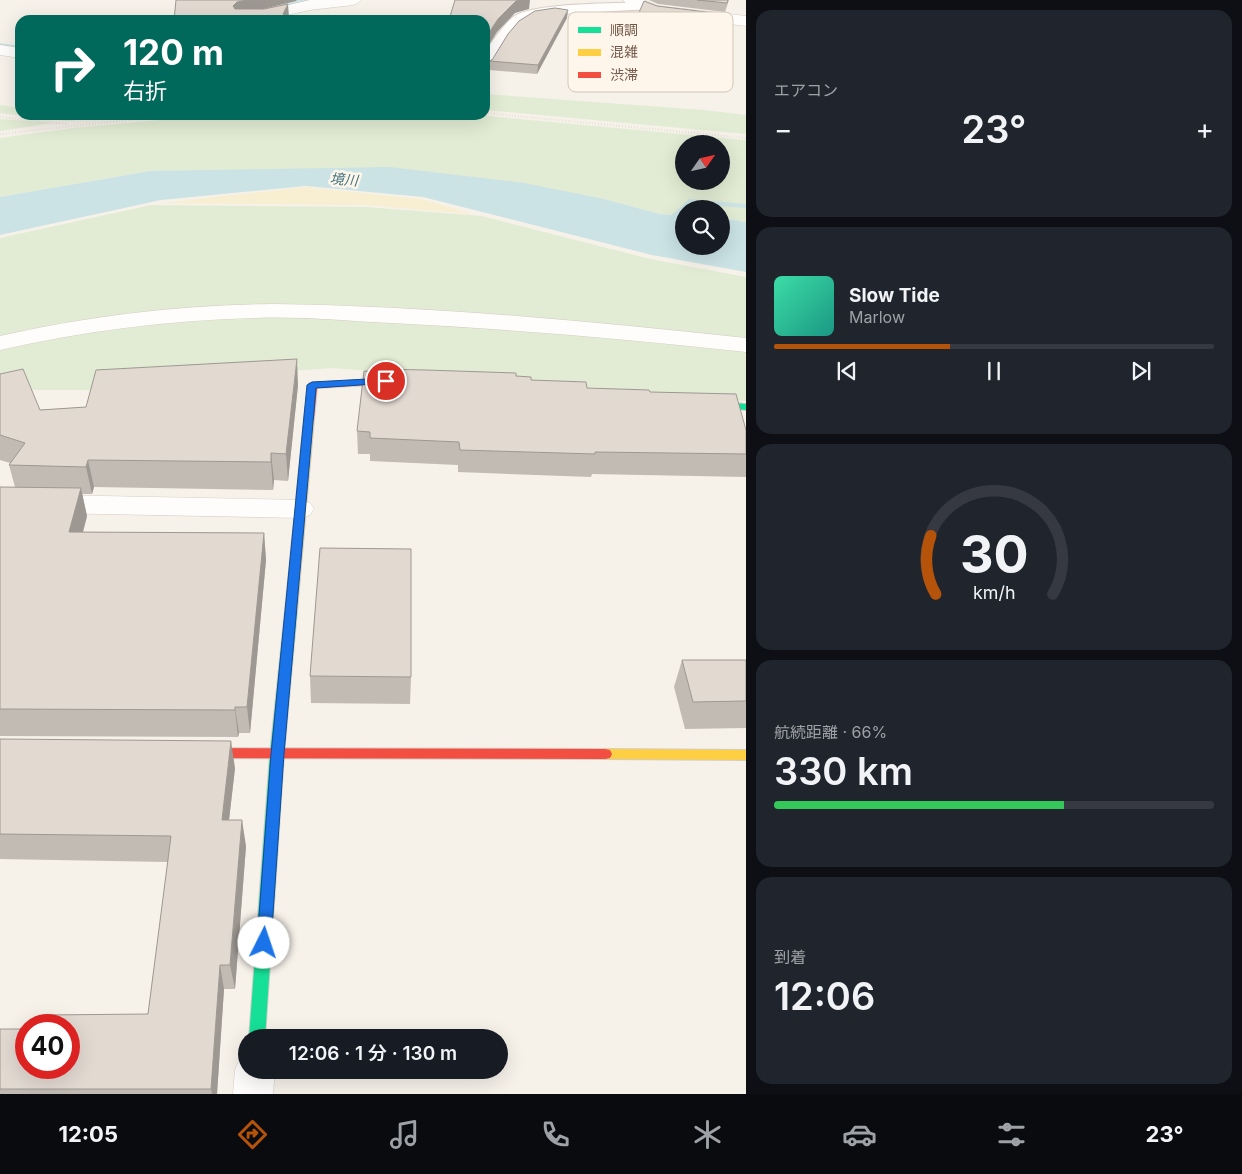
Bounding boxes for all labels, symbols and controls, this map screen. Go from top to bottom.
legend [568,12,733,92]
text: 順調 [610,21,638,38]
text: 120 m [123,31,224,73]
icon: right [40,35,105,100]
text: 混雑 [610,43,638,60]
text: 渋滞 [610,66,638,83]
text: 右折 [123,78,167,104]
text: エアコン [774,80,838,100]
text: 23° [962,106,1026,152]
text: − [774,112,793,146]
text: + [1195,112,1214,146]
north arrow [675,135,730,190]
map controls [675,135,730,255]
water label: 境川 [329,169,361,189]
button: search [675,200,730,255]
text: Slow Tide [849,284,940,307]
text: Marlow [849,307,905,327]
icon: previous [833,357,861,385]
icon: pause [980,357,1008,385]
icon: next [1127,357,1155,385]
pin [365,360,407,402]
icon: arrive [372,367,400,395]
text: 30 [960,523,1028,586]
text: km/h [973,582,1015,603]
text: 航続距離 · 66% [774,722,887,742]
text: 330 km [774,748,913,794]
position arrow [237,916,289,968]
text: 到着 [774,947,806,967]
text: 12:06 [774,973,875,1019]
speed limit sign: 40 [15,1014,80,1079]
text: 12:06 · 1 分 · 130 m [289,1042,457,1065]
icon: directions [235,1117,270,1152]
icon: music [387,1117,422,1152]
icon: phone [538,1117,573,1152]
icon: climate [690,1117,725,1152]
icon: car [842,1117,877,1152]
icon: filters [994,1117,1029,1152]
text: 12:05 [58,1121,118,1147]
text: 23° [1146,1121,1184,1147]

